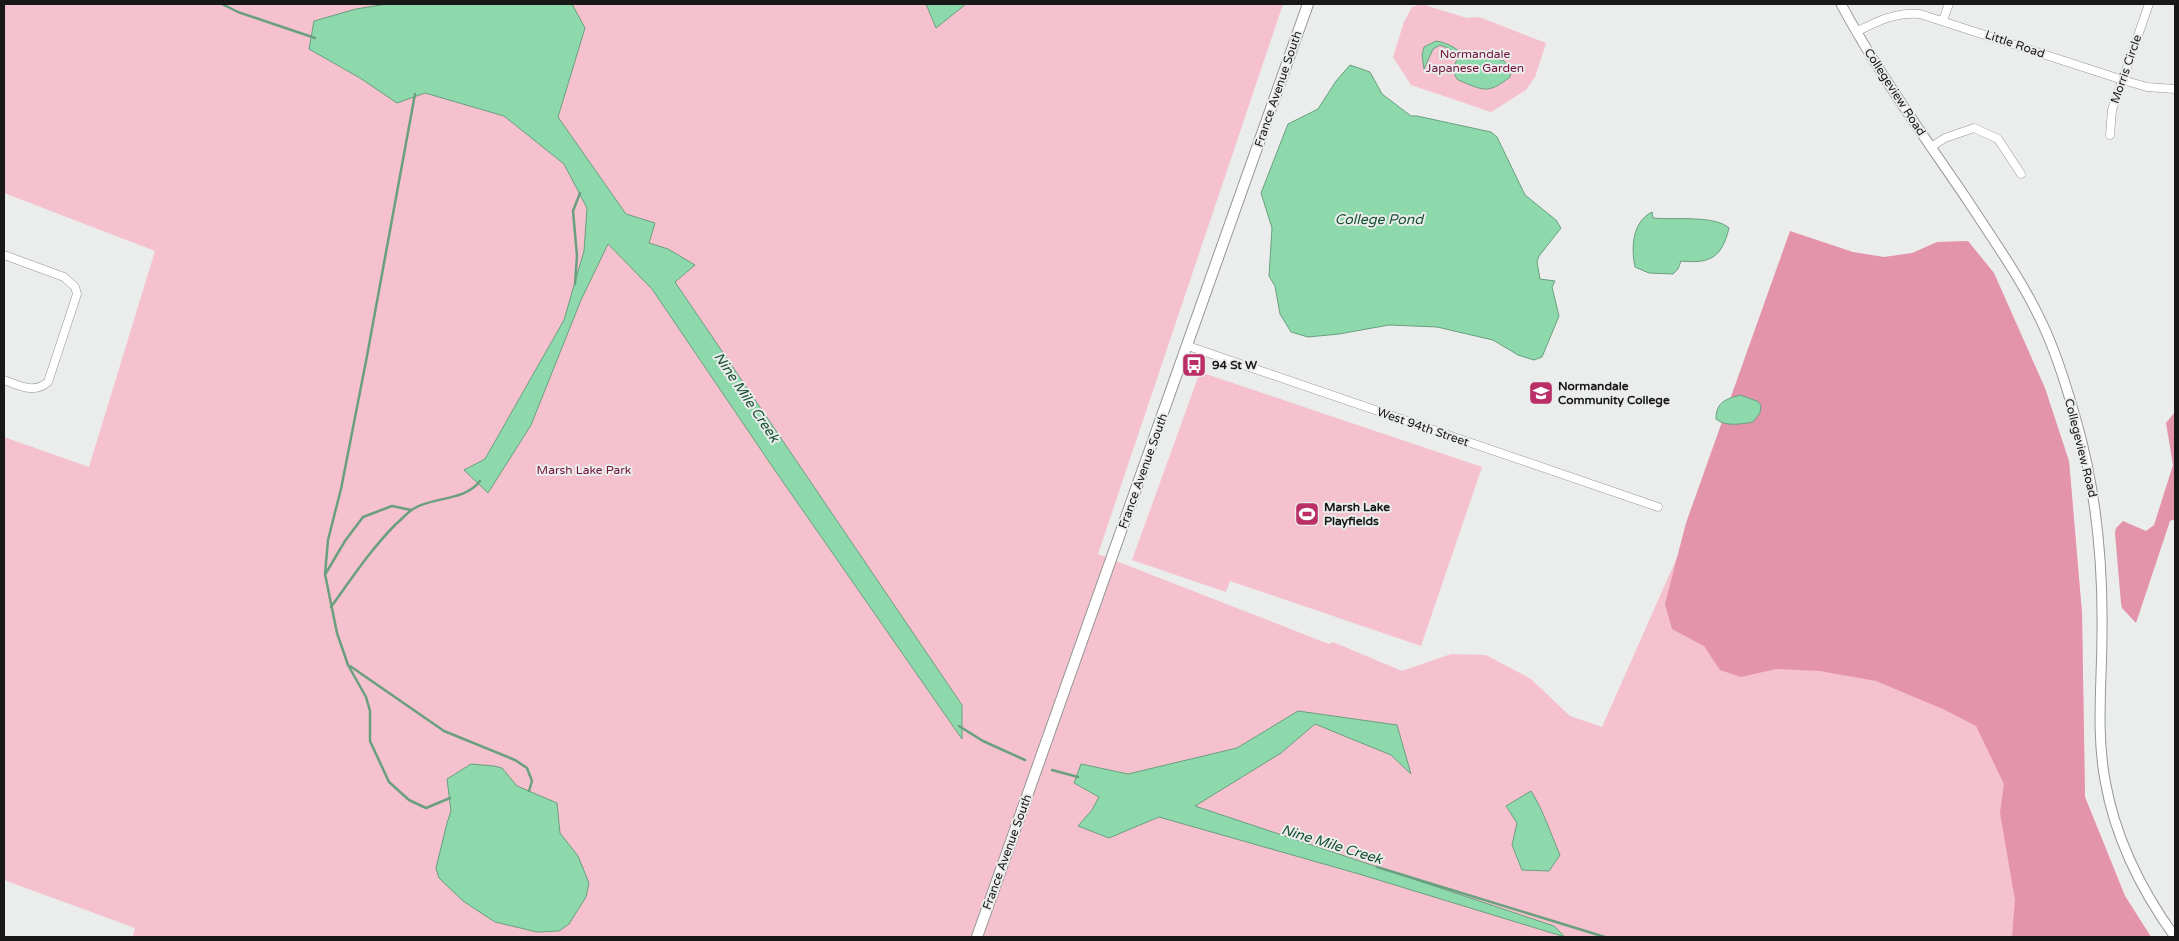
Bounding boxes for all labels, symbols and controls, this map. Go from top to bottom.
street label: Little Road [1983,27,2047,61]
street label: France Avenue South [1252,29,1304,149]
street label: Morris Circle [2108,33,2144,105]
street label: Collegeview Road [1862,46,1928,138]
park label: Normandale Japanese Garden [1426,47,1524,75]
water label: College Pond [1335,211,1425,228]
water label: Nine Mile Creek [710,349,784,447]
bus stop icon: 94 St W [1181,352,1207,378]
place label: 94 St W [1212,358,1258,372]
place label: Normandale Community College [1558,379,1670,408]
school or university icon: Normandale Community College [1528,380,1554,406]
street label: Collegeview Road [2062,397,2100,499]
street label: West 94th Street [1375,405,1471,449]
street label: France Avenue South [1116,411,1170,531]
park label: Marsh Lake Park [537,463,632,477]
place label: Marsh Lake Playfields [1324,500,1390,529]
sports icon: Marsh Lake Playfields [1294,501,1320,527]
street label: France Avenue South [980,792,1034,912]
water label: Nine Mile Creek [1279,821,1386,868]

